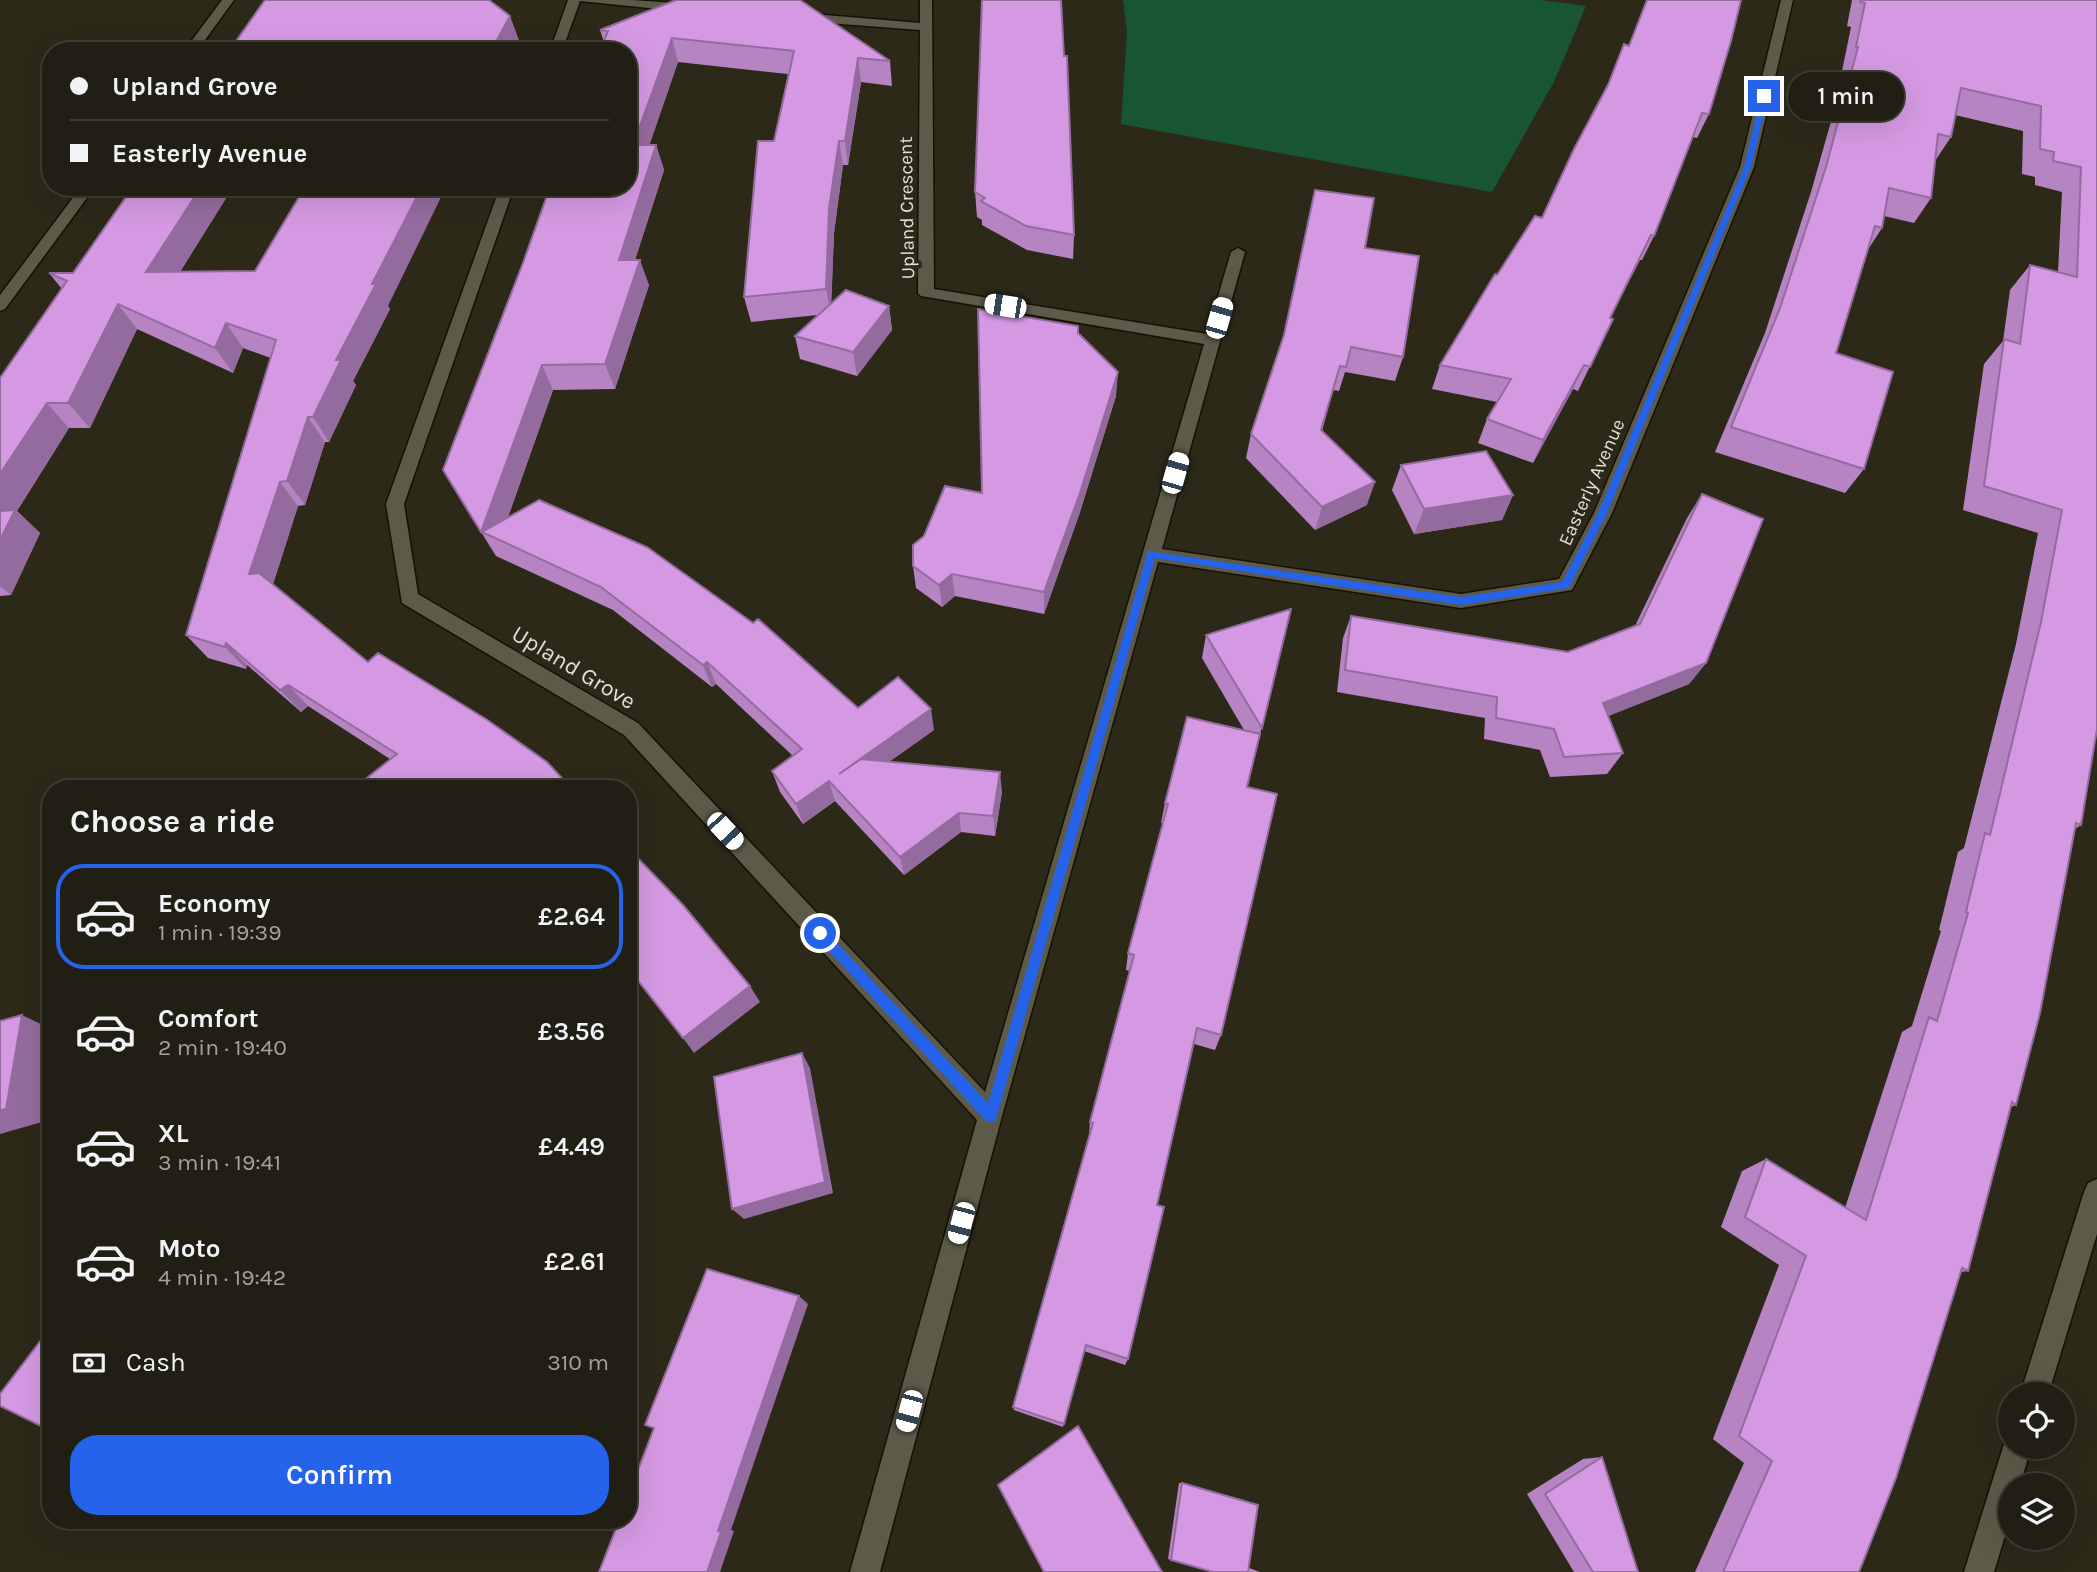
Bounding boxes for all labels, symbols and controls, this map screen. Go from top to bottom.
text: Upland Grove [112,71,277,102]
callout: 1 min [1788,72,1904,120]
route end [1748,80,1780,112]
text: 1 min [1817,83,1875,110]
street label: Upland Crescent [895,136,919,280]
text: Easterly Avenue [112,138,307,169]
car [983,292,1028,320]
car [1204,295,1235,341]
street label: Easterly Avenue [1554,416,1630,549]
car [1160,450,1191,496]
street label: Upland Grove [507,620,641,715]
text: Choose a ride [70,803,275,840]
car [703,808,748,854]
icon: car [74,885,137,948]
text: Economy [158,888,270,919]
text: £2.64 [538,901,605,932]
route start [804,917,836,949]
text: 1 min · 19:39 [158,919,282,946]
icon: car [74,1000,137,1063]
text: Comfort [158,1003,259,1034]
text: £3.56 [538,1016,605,1047]
text: 2 min · 19:40 [158,1034,287,1061]
icon: car [74,1115,137,1178]
text: XL [158,1118,189,1149]
text: £4.49 [538,1131,605,1162]
text: 3 min · 19:41 [158,1149,281,1176]
car [946,1200,977,1246]
icon: car [74,1230,137,1293]
text: Moto [158,1233,220,1264]
text: £2.61 [544,1246,605,1277]
text: 4 min · 19:42 [158,1264,286,1291]
icon: cash [70,1344,108,1382]
text: Cash [126,1347,186,1378]
text: 310 m [547,1349,609,1376]
map controls [1998,1382,2075,1550]
button: locate [1998,1382,2075,1459]
car [894,1388,925,1434]
button: Confirm [70,1435,609,1515]
button: layers [1998,1473,2075,1550]

